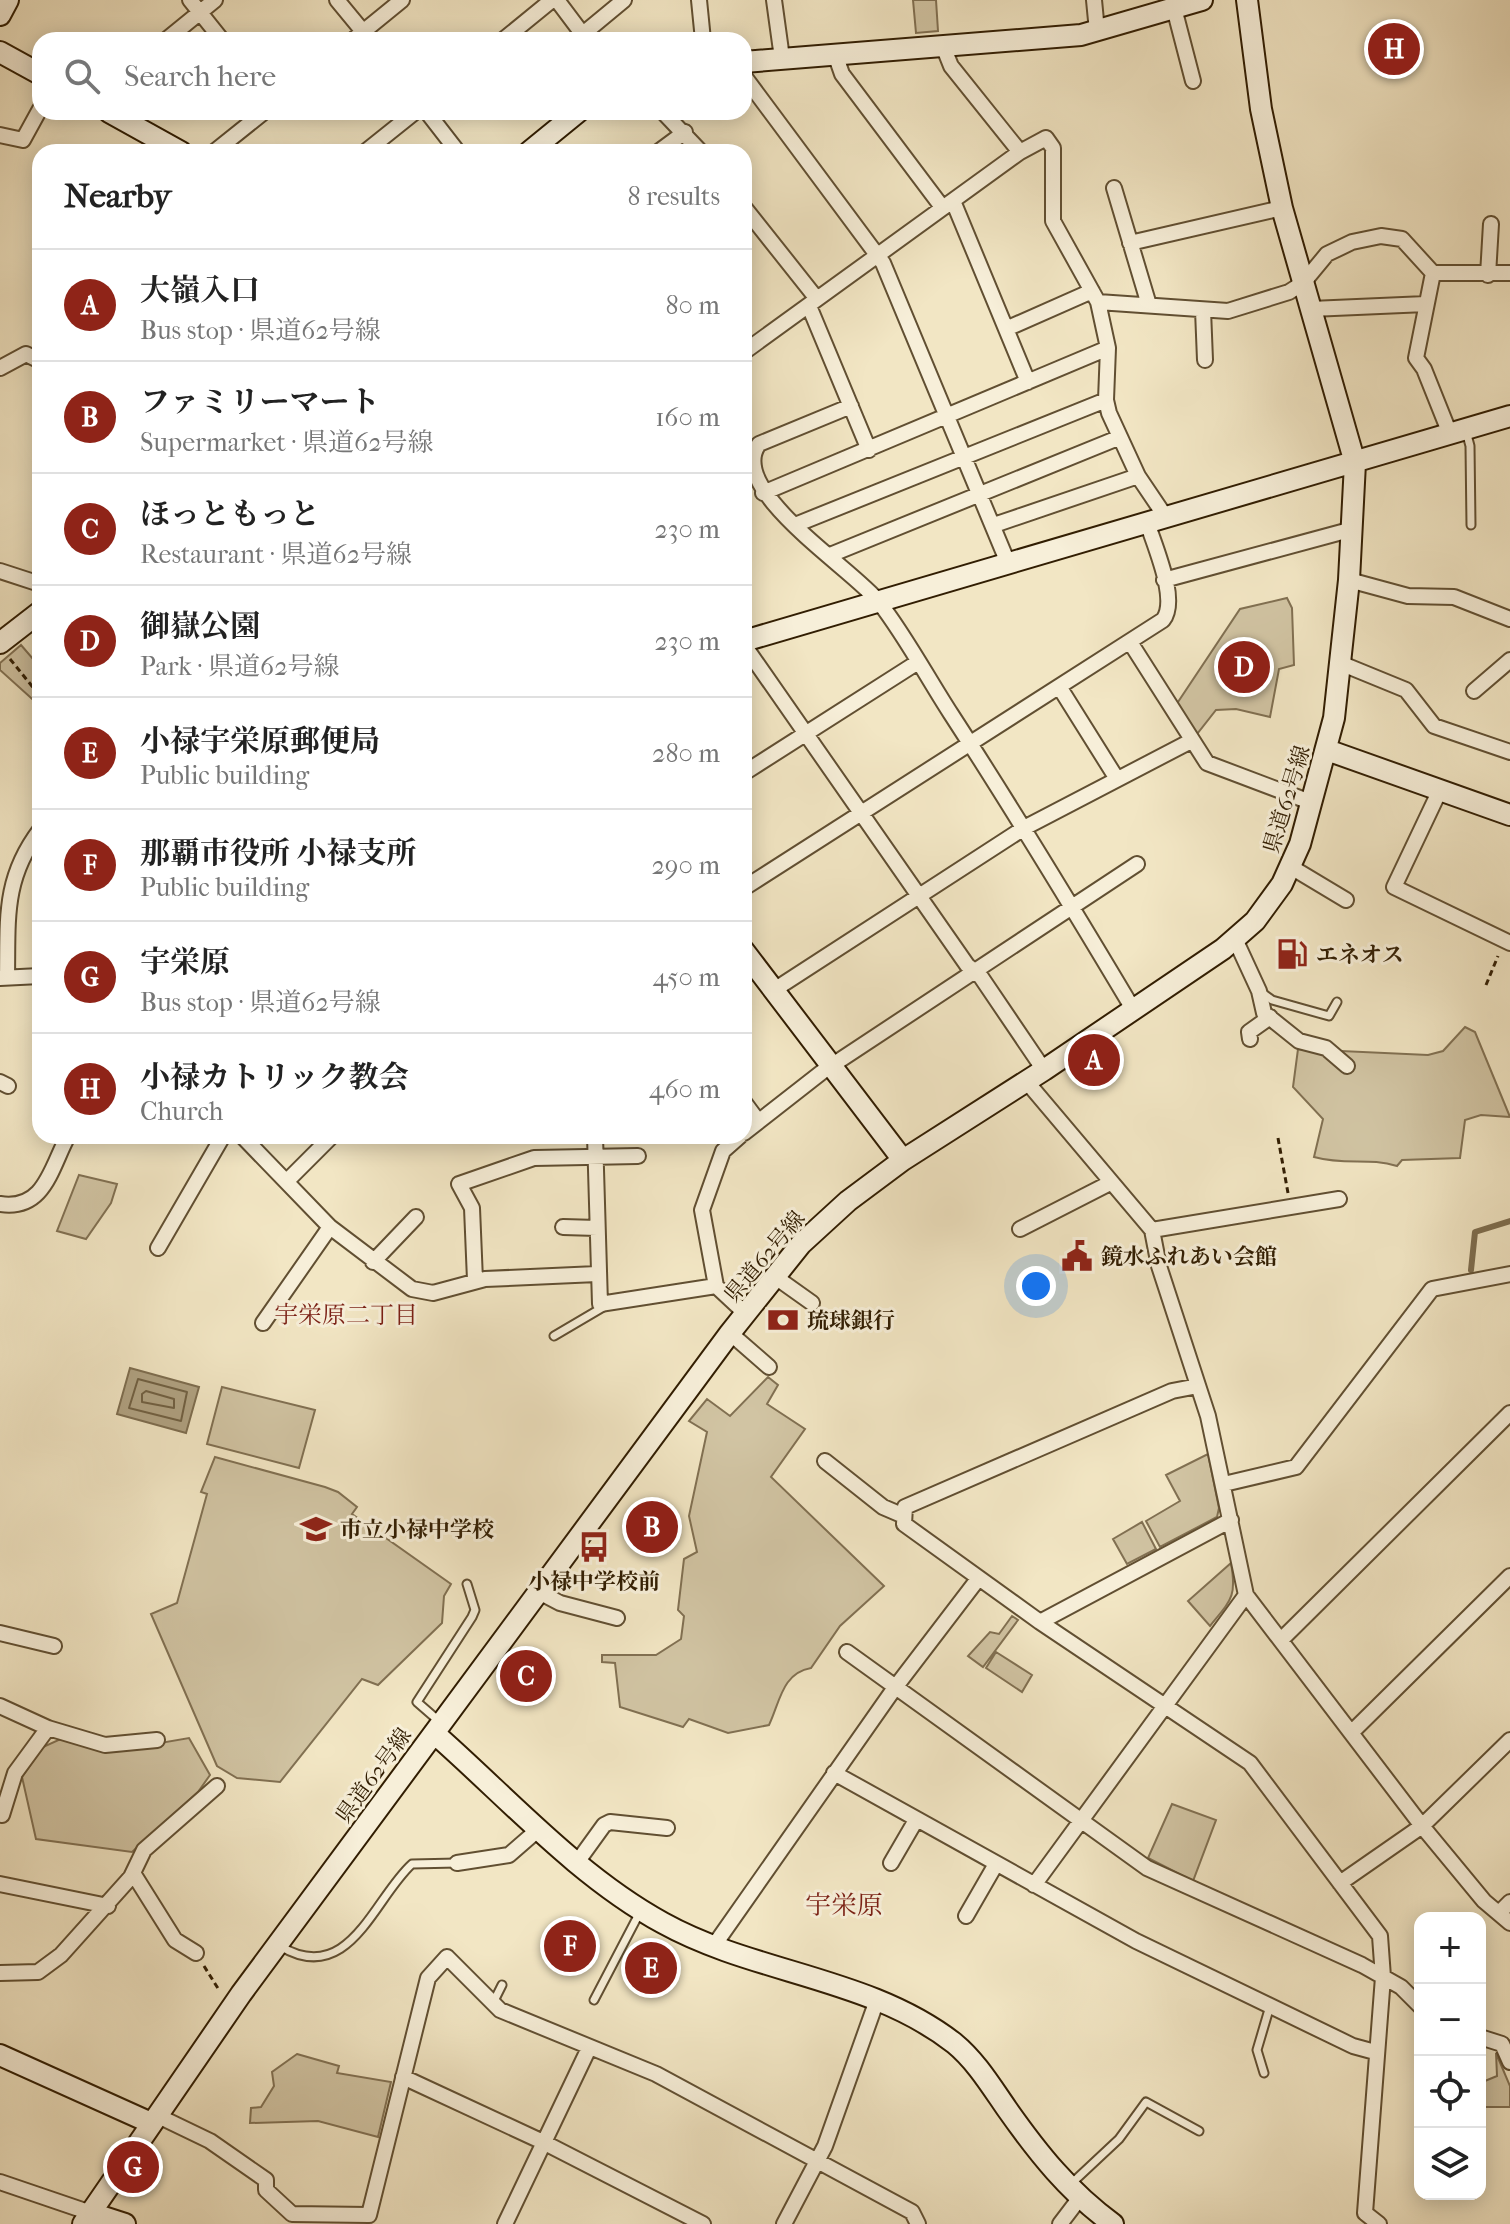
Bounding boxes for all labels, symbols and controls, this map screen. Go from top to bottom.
pin: H [1368,19,1420,79]
search box [32,32,752,120]
icon: search [60,54,104,98]
text: Search here [124,59,276,94]
text: Nearby [64,176,171,216]
text: 8 results [627,181,720,212]
text: 大嶺入口 [140,273,260,308]
text: A [82,290,98,321]
text: 80 m [665,290,720,321]
text: Bus stop · 県道62号線 [140,315,381,346]
text: ファミリーマート [140,385,379,420]
text: B [82,402,98,433]
text: 160 m [655,402,720,433]
text: Supermarket · 県道62号線 [140,427,434,458]
text: ほっともっと [140,497,320,532]
text: C [81,514,99,545]
text: 230 m [654,514,720,545]
text: Restaurant · 県道62号線 [140,539,412,570]
text: 御嶽公園 [140,609,260,644]
text: D [80,626,100,657]
text: 230 m [654,626,720,657]
pin: D [1218,637,1270,697]
text: Park · 県道62号線 [140,651,340,682]
text: 小禄宇栄原郵便局 [140,724,380,759]
text: E [82,738,98,769]
text: 280 m [652,738,720,769]
street label: 県道62号線 [1258,742,1316,856]
text: Public building [140,760,309,791]
text: 那覇市役所 小禄支所 [140,836,416,871]
text: F [83,850,97,881]
text: 290 m [651,850,720,881]
text: Public building [140,872,309,903]
fuel station icon: エネオス [1275,937,1309,971]
place label: エネオス [1316,942,1404,968]
text: 宇栄原 [140,945,230,980]
text: G [81,962,99,993]
text: 450 m [653,962,720,993]
text: Bus stop · 県道62号線 [140,987,381,1018]
pin: A [1068,1030,1120,1090]
text: 小禄カトリック教会 [140,1060,409,1095]
text: H [80,1074,100,1105]
text: 460 m [649,1074,720,1105]
text: Church [140,1096,223,1127]
street label: 県道62号線 [719,1206,810,1308]
public building icon: 鏡水ふれあい会館 [1060,1239,1094,1273]
place label: 鏡水ふれあい会館 [1101,1244,1277,1270]
your location [1016,1266,1056,1306]
district label: 宇栄原二丁目 [274,1301,418,1329]
bank icon: 琉球銀行 [766,1303,800,1337]
place label: 琉球銀行 [807,1308,895,1334]
pin: B [626,1497,678,1557]
school or university icon: 市立小禄中学校 [299,1512,333,1546]
place label: 市立小禄中学校 [340,1517,494,1543]
bus stop icon: 小禄中学校前 [577,1530,611,1564]
place label: 小禄中学校前 [528,1569,660,1595]
pin: C [500,1646,552,1706]
street label: 県道62号線 [331,1723,417,1828]
district label: 宇栄原 [805,1890,883,1921]
map controls [1414,1912,1486,2200]
button: + [1414,1912,1486,1984]
pin: F [544,1916,596,1976]
pin: E [625,1938,677,1998]
button: − [1414,1984,1486,2056]
button: locate [1414,2056,1486,2128]
button: layers [1414,2128,1486,2200]
pin: G [107,2137,159,2197]

